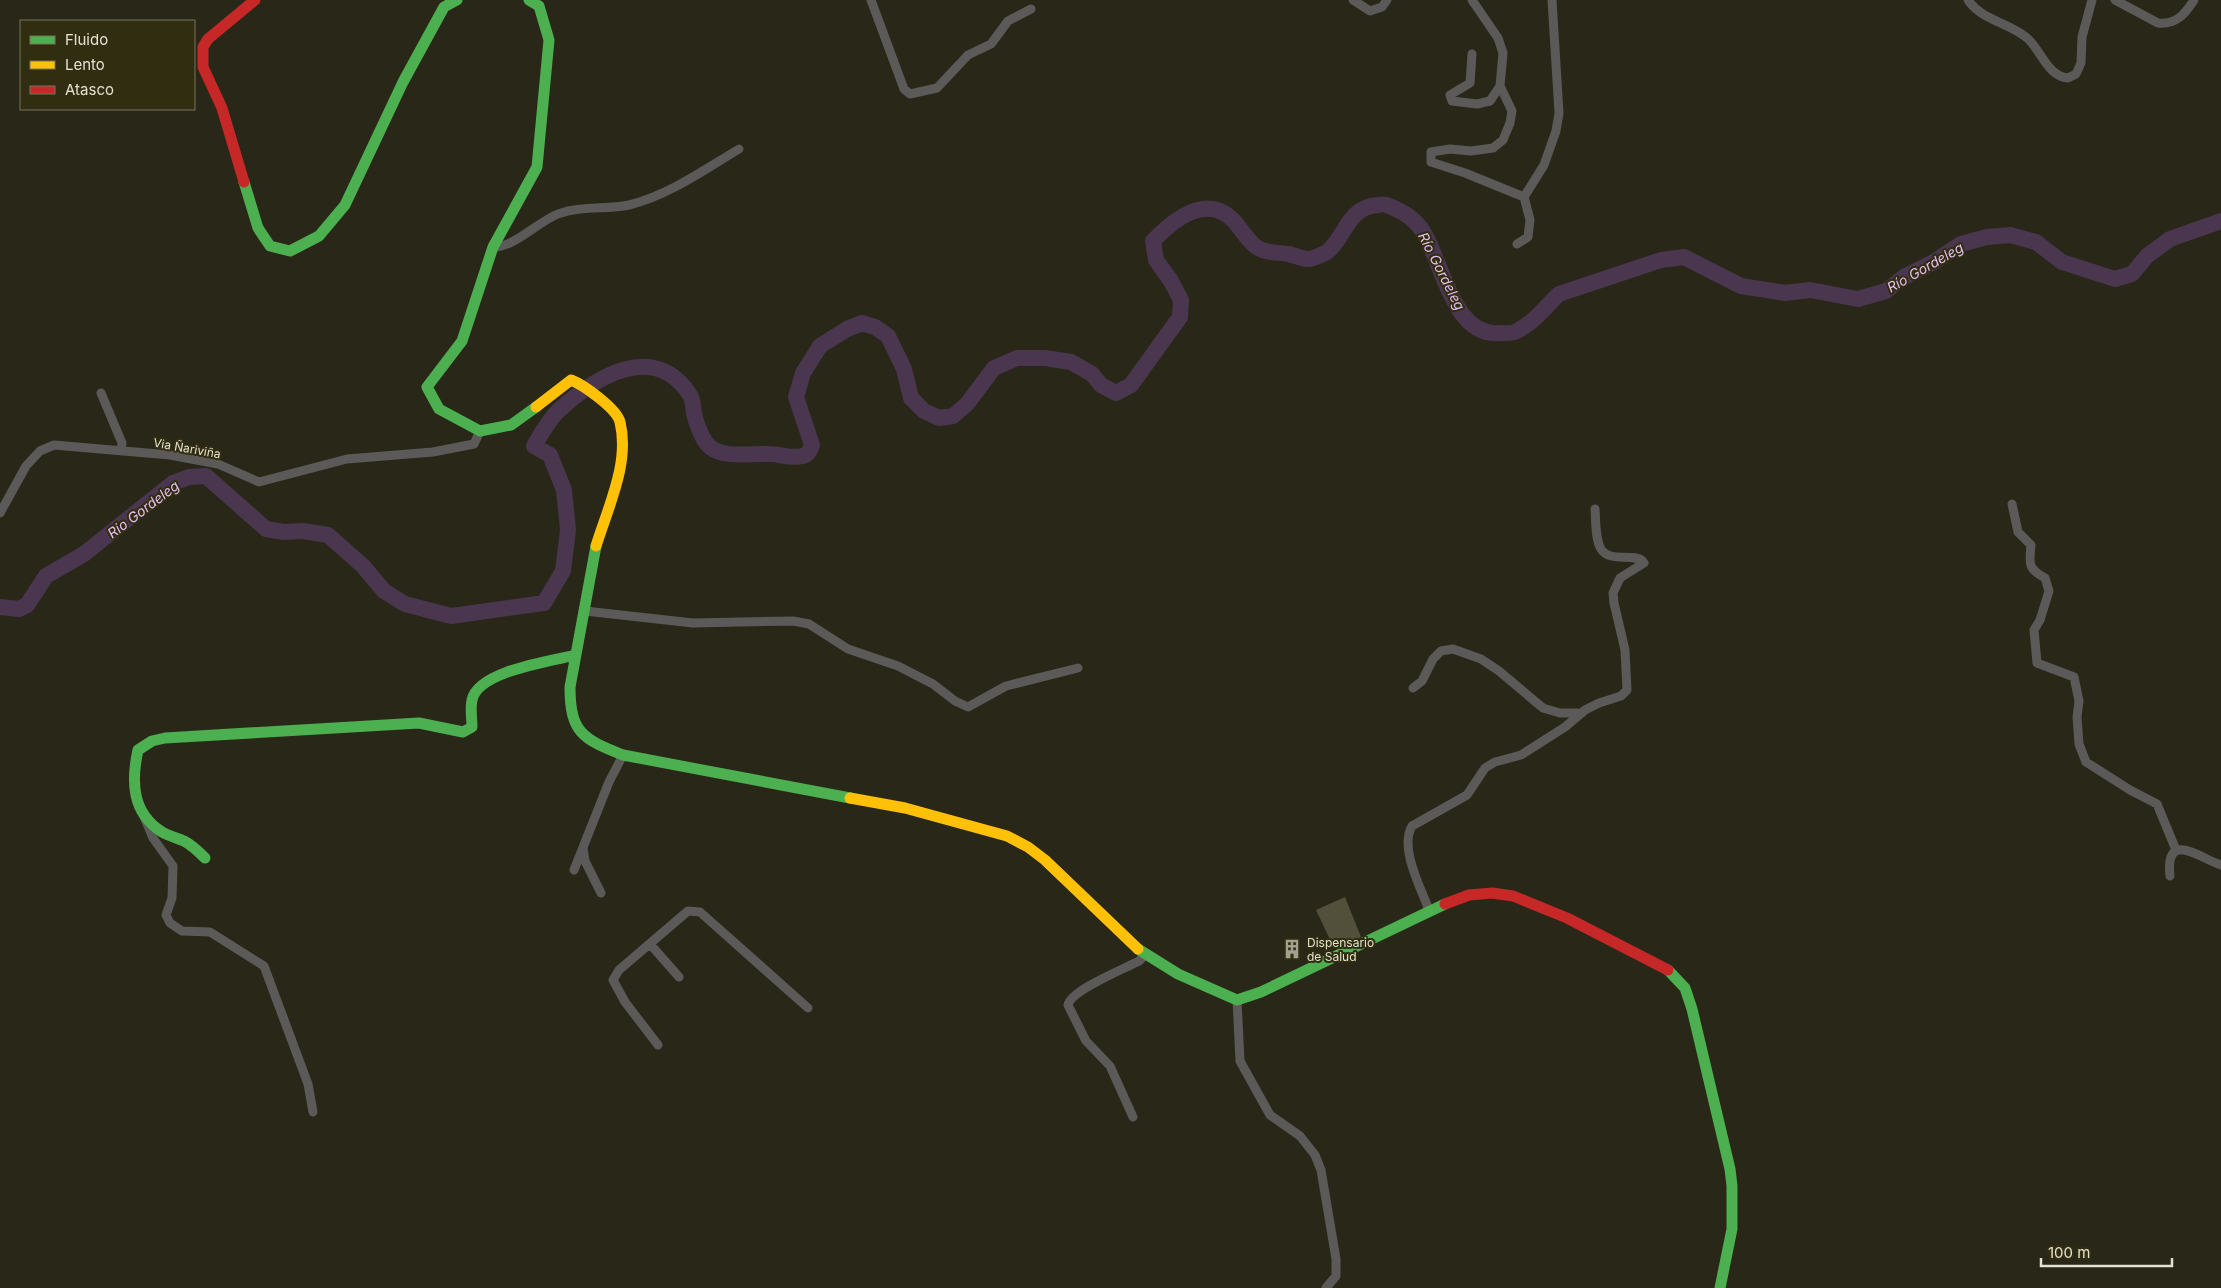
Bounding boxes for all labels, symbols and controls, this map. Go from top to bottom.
legend [20,20,195,110]
text: Fluido [65,30,108,49]
text: Lento [65,55,105,74]
text: Atasco [65,80,114,99]
water label: Río Gordeleg [1415,229,1469,313]
water label: Río Gordeleg [1884,238,1967,296]
street label: Via Ñariviña [152,435,222,461]
water label: Río Gordeleg [104,476,183,541]
place label: Dispensario de Salud [1307,935,1374,964]
building icon: Dispensario de Salud [1281,938,1303,960]
scale bar [2041,1236,2172,1268]
text: 100 m [2048,1243,2090,1262]

